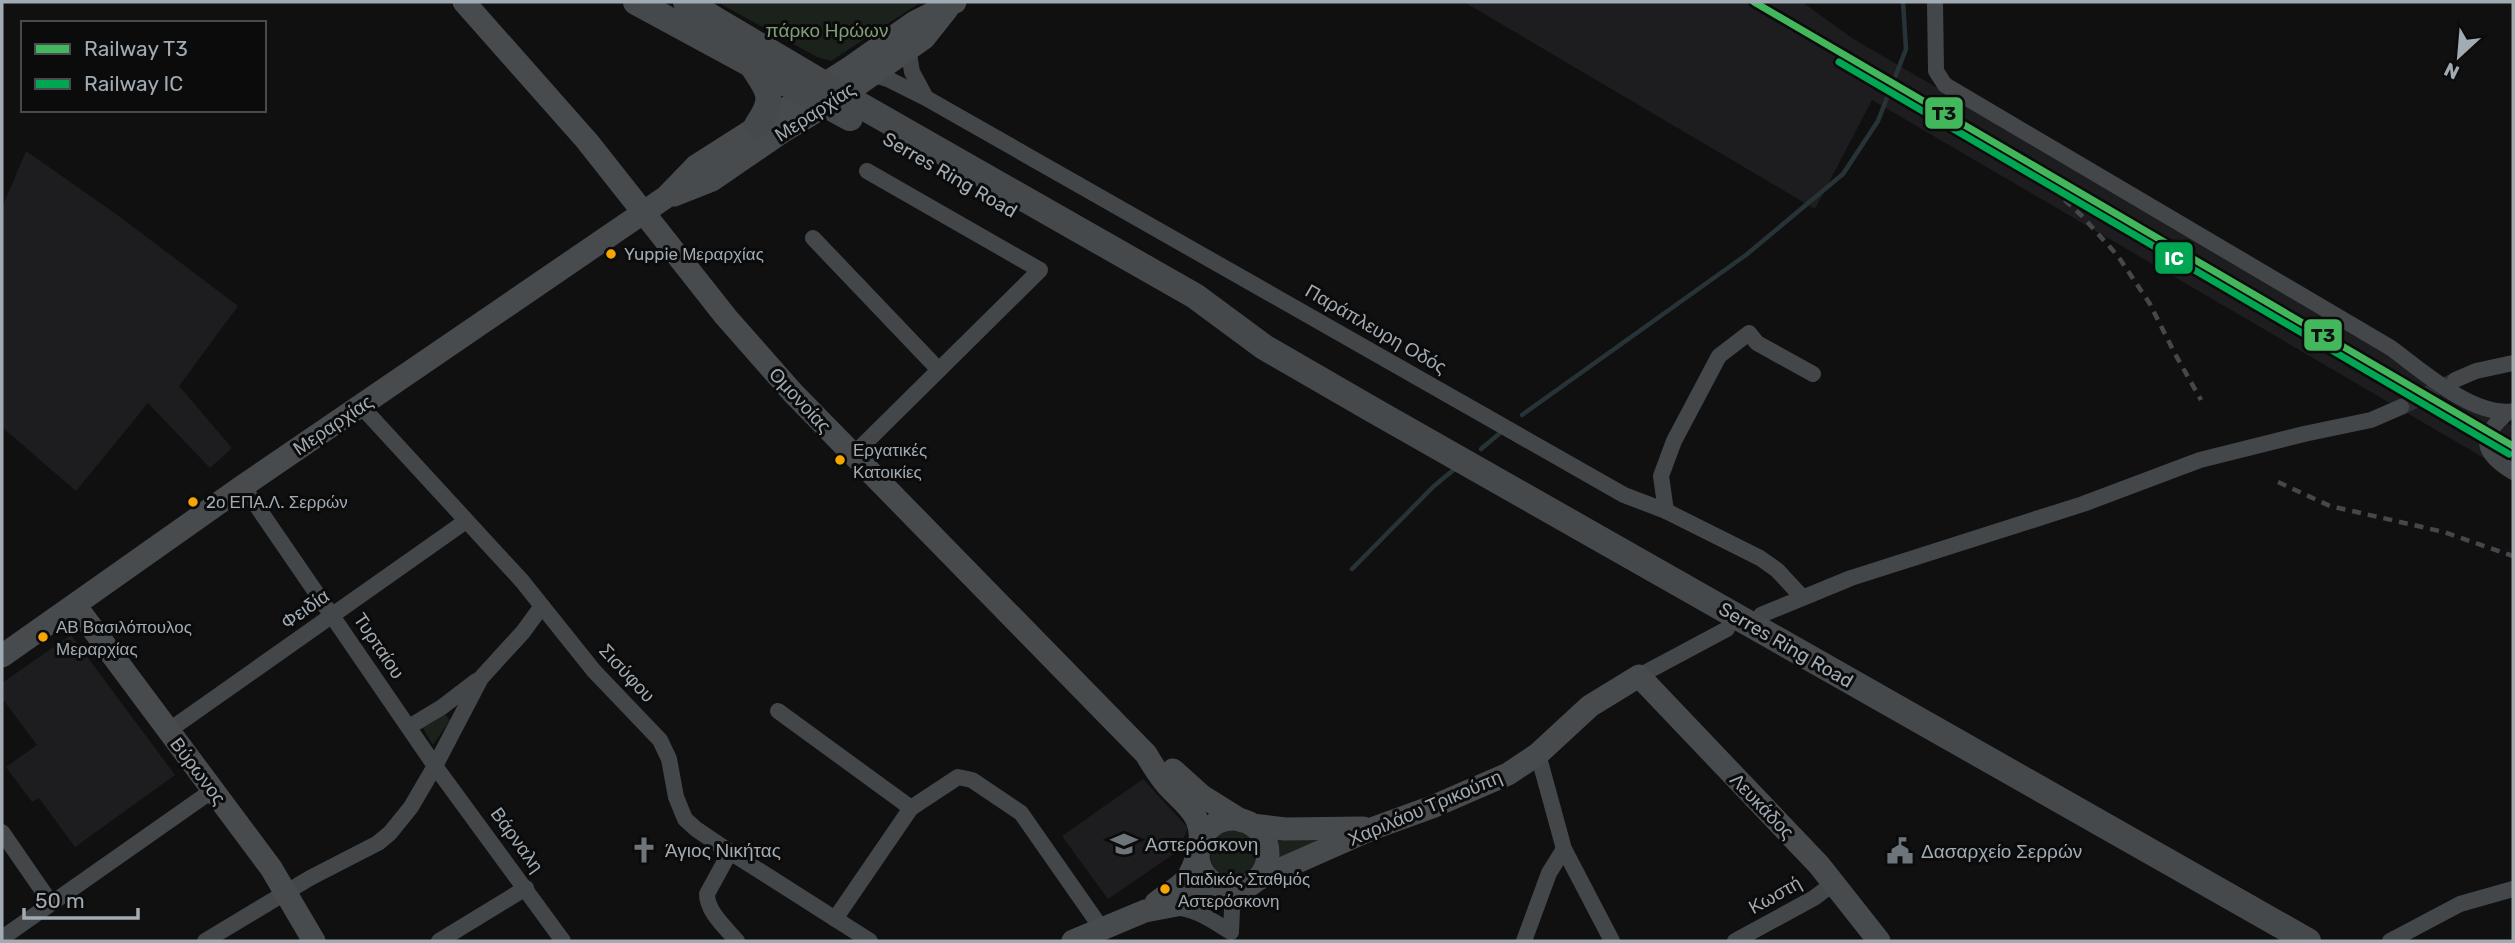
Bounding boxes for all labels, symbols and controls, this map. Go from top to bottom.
park label: πάρκο Ηρώων [766,19,888,42]
legend [21,21,266,112]
north arrow [2424,21,2494,91]
text: Railway T3 [84,36,188,61]
text: N [2441,57,2463,84]
text: Railway IC [84,71,183,96]
street label: Μεραρχίας [770,78,860,146]
line badge: T3 [1924,96,1964,130]
text: T3 [1932,102,1956,125]
street label: Serres Ring Road [879,127,1021,223]
line badge: IC [2154,241,2194,275]
place label: Yuppie Μεραρχίας [624,244,764,264]
marker: Yuppie Μεραρχίας [604,247,618,261]
text: IC [2164,247,2184,270]
street label: Παράπλευρη Οδός [1301,279,1451,379]
line badge: T3 [2303,318,2343,352]
text: T3 [2311,324,2335,347]
street label: Ομονοίας [764,363,836,437]
street label: Μεραρχίας [289,390,377,460]
place label: Εργατικές Κατοικίες [853,440,927,482]
marker: Εργατικές Κατοικίες [833,453,847,467]
place label: 2ο ΕΠΑ.Λ. Σερρών [206,492,348,512]
marker: 2ο ΕΠΑ.Λ. Σερρών [186,495,200,509]
street label: Φειδία [276,584,334,634]
street label: Serres Ring Road [1715,597,1857,693]
street label: Τυρταίου [349,609,409,683]
place label: ΑΒ Βασιλόπουλος Μεραρχίας [56,617,192,659]
marker: ΑΒ Βασιλόπουλος Μεραρχίας [36,630,50,644]
street label: Σισύφου [594,639,660,707]
street label: Βύρωνος [165,733,231,809]
street label: Χαριλάου Τρικούπη [1345,765,1505,851]
street label: Λευκάδος [1725,768,1799,844]
street label: Βάρναλη [486,803,548,877]
school or university icon: Αστερόσκονη [1109,829,1139,859]
place label: Αστερόσκονη [1145,833,1258,856]
church icon: Άγιος Νικήτας [629,835,659,865]
public building icon: Δασαρχείο Σερρών [1885,836,1915,866]
place label: Άγιος Νικήτας [665,839,781,862]
place label: Δασαρχείο Σερρών [1921,840,2082,863]
place label: Παιδικός Σταθμός Αστερόσκονη [1178,869,1310,911]
street label: Κωστή [1744,871,1806,919]
scale bar [24,876,138,920]
marker: Παιδικός Σταθμός Αστερόσκονη [1158,882,1172,896]
text: 50 m [35,888,85,913]

